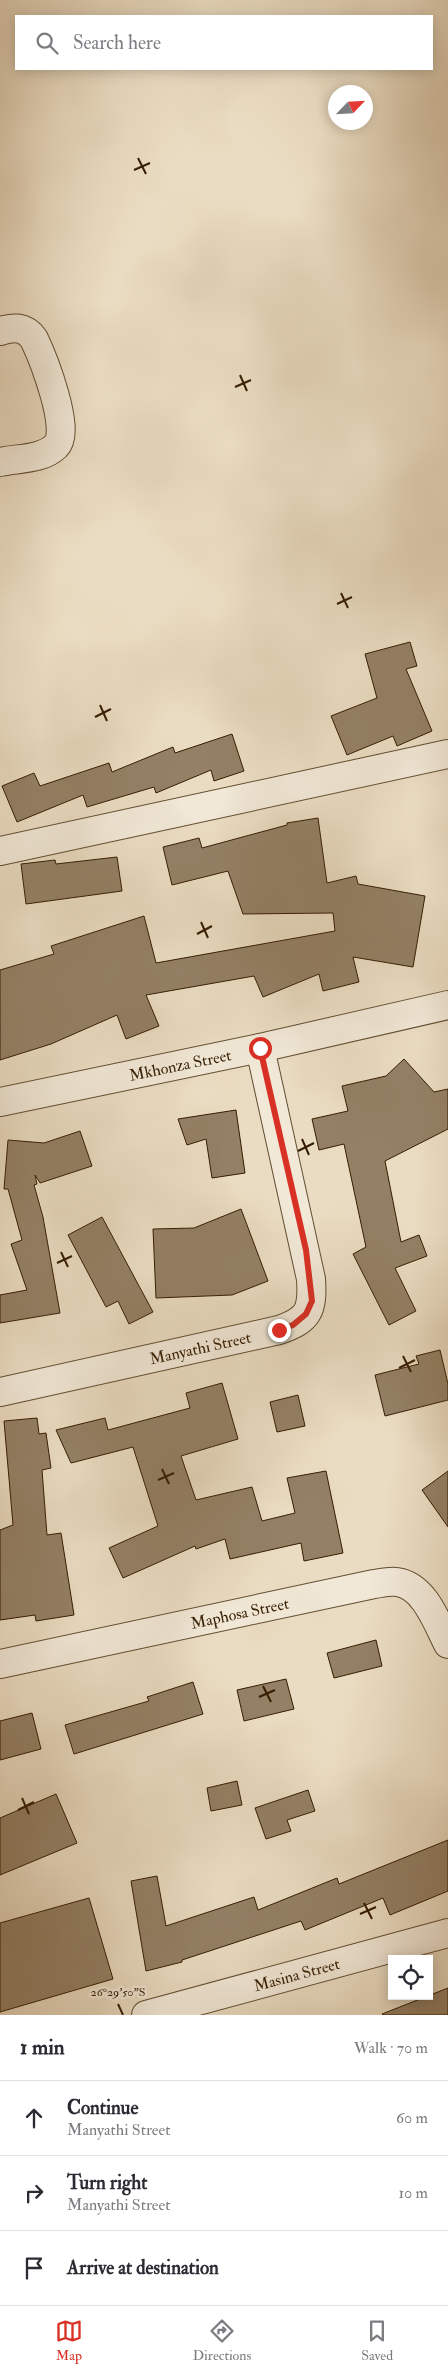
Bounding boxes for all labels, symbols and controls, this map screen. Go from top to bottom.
search box [15,15,433,70]
icon: search [33,29,61,57]
text: Search here [73,31,161,55]
north arrow [328,85,373,130]
route start [249,1037,272,1060]
street label: Mkhonza Street [128,1045,233,1086]
route end [268,1319,291,1342]
street label: Manyathi Street [148,1328,253,1369]
street label: Maphosa Street [189,1593,291,1634]
street label: Masina Street [251,1954,342,1996]
map controls [388,1955,433,2000]
button: locate [388,1955,433,2000]
text: 26°29'50"S [91,1985,145,2000]
text: 1 min [20,2034,65,2061]
text: Walk · 70 m [354,2038,428,2058]
text: Continue [67,2096,138,2120]
icon: ahead [20,2104,48,2132]
text: 60 m [396,2108,428,2128]
text: Manyathi Street [67,2120,170,2140]
text: Turn right [67,2171,147,2195]
icon: right [20,2179,48,2207]
text: 10 m [398,2183,428,2203]
text: Manyathi Street [67,2195,170,2215]
icon: arrive [20,2254,48,2282]
text: Arrive at destination [67,2256,219,2280]
tab: Map [55,2317,83,2364]
tab: Directions [193,2317,251,2364]
tab: Saved [361,2317,393,2364]

